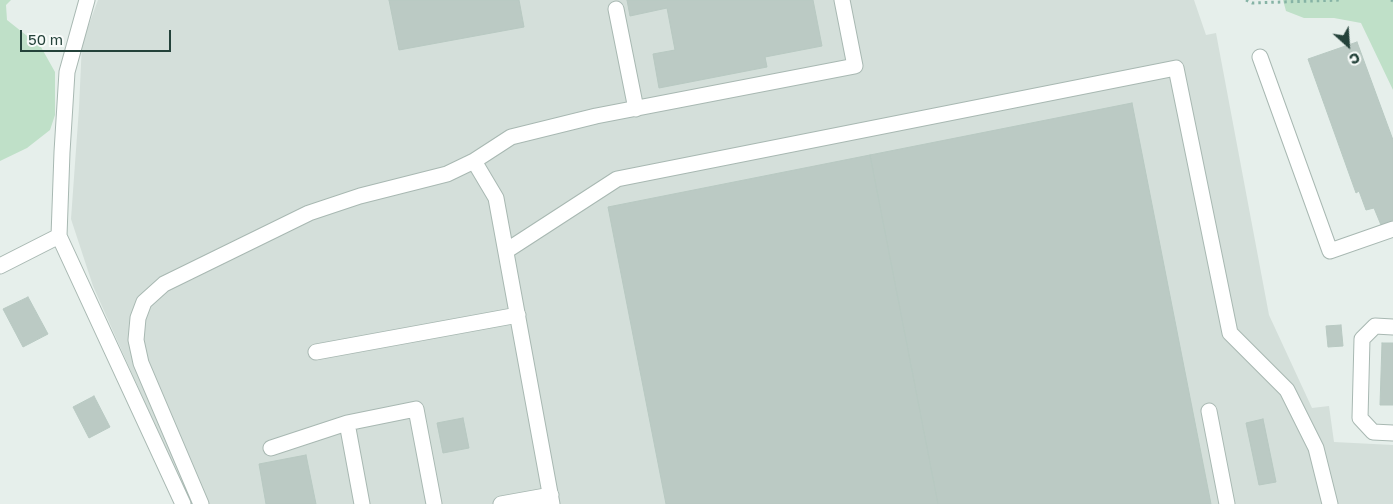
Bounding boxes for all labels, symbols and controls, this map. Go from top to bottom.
scale bar [22,20,174,52]
north arrow [1323,20,1373,70]
text: 50 m [28,30,63,48]
text: С [1347,49,1363,69]

